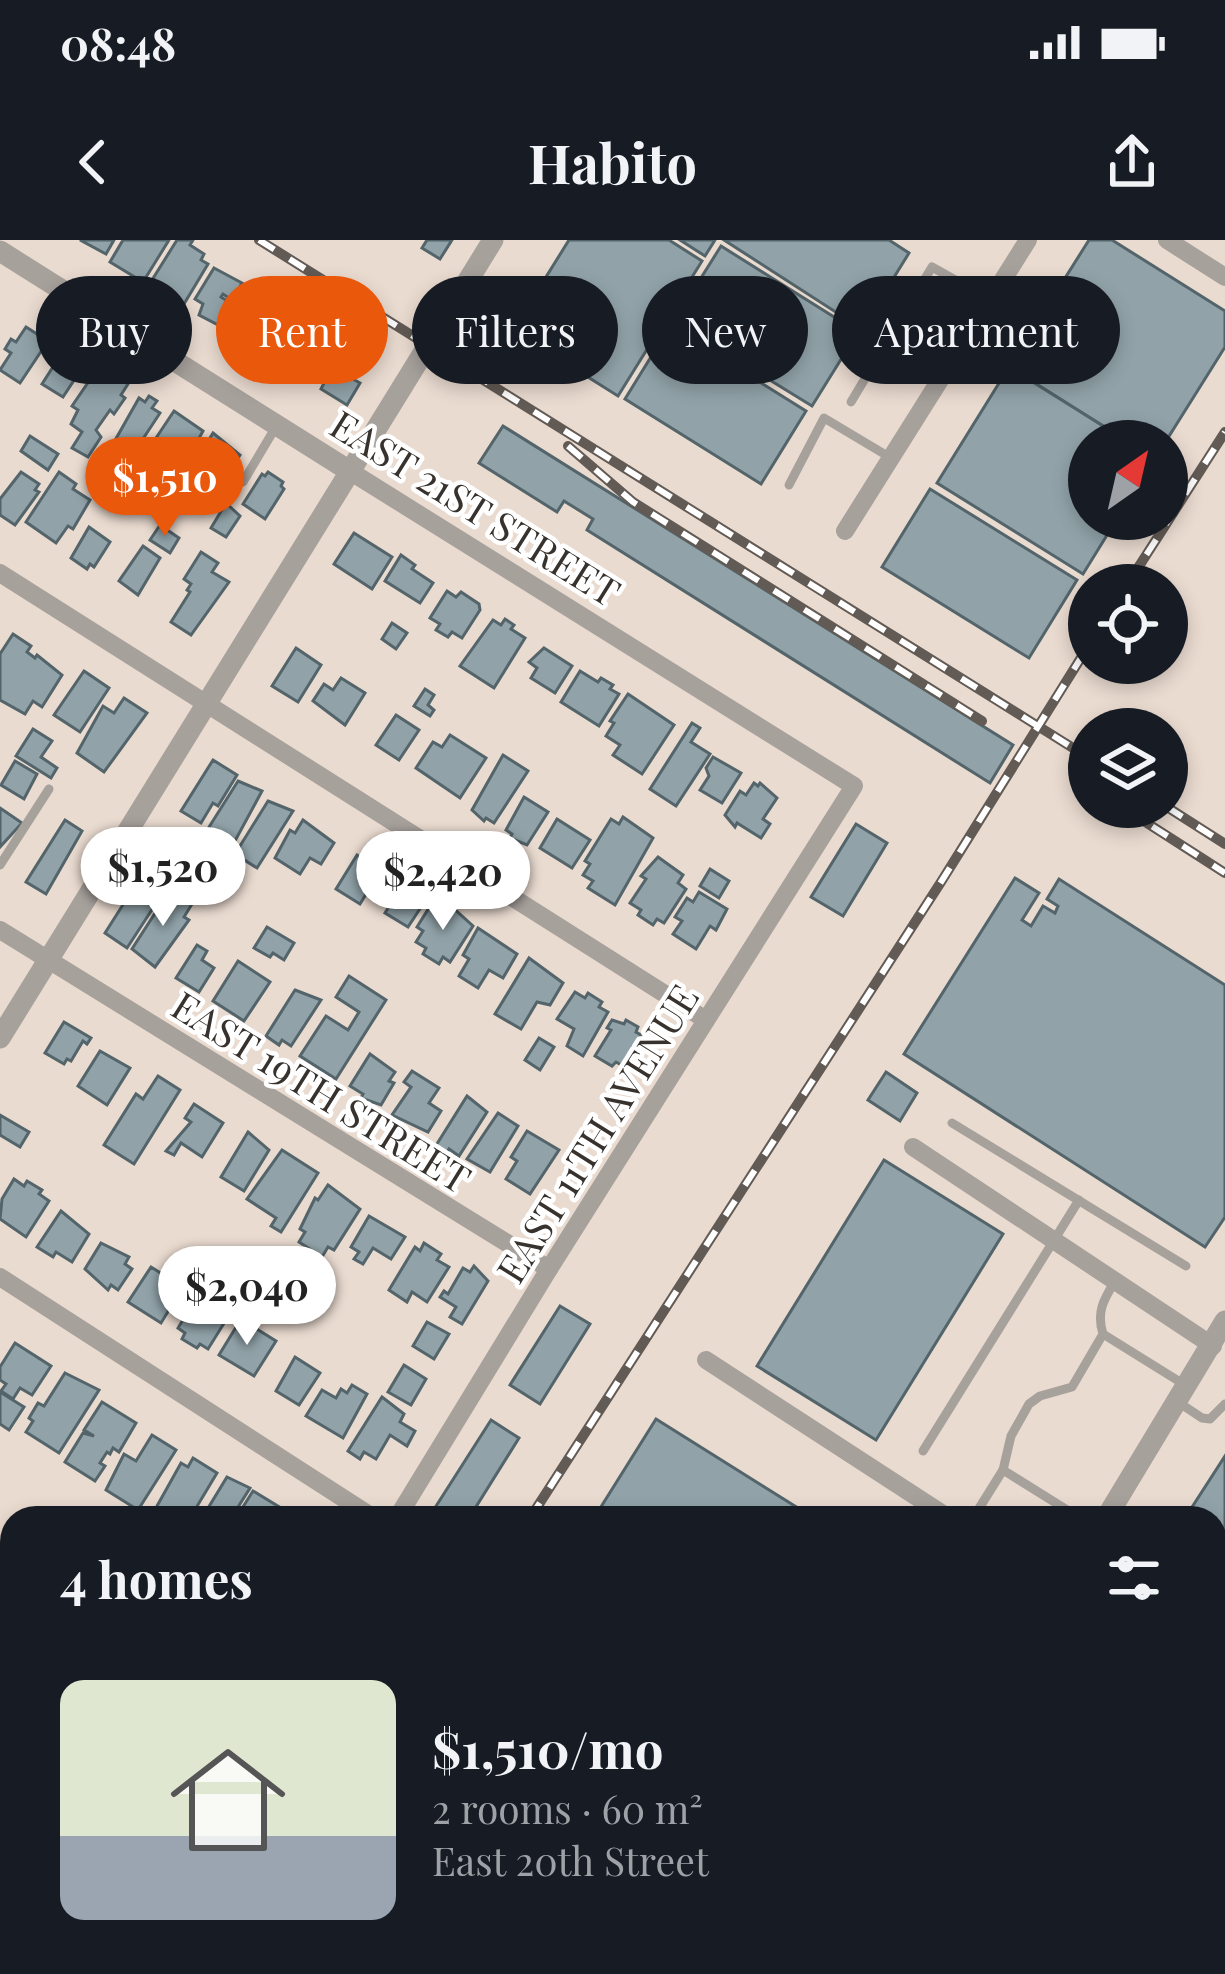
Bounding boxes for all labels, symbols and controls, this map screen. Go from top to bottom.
text: 08:48 [60,12,176,72]
text: Habito [528,126,697,198]
icon: back [60,129,126,195]
icon: share [1099,129,1165,195]
chip: Buy [36,276,192,384]
chip: Rent [216,276,388,384]
chip: Filters [412,276,618,384]
chip: New [642,276,808,384]
chip: Apartment [832,276,1120,384]
street label: EAST 21ST STREET [322,397,630,617]
north arrow [1068,420,1188,540]
map controls [1068,420,1188,828]
pin: $1,510 [67,437,263,539]
text: $1,510 [112,450,218,502]
button: locate [1068,564,1188,684]
button: layers [1068,708,1188,828]
pin: $1,520 [65,827,261,929]
pin: $2,420 [345,831,541,933]
text: $1,520 [108,840,218,892]
text: $2,420 [383,844,503,896]
street label: EAST 11TH AVENUE [483,974,709,1292]
street label: EAST 19TH STREET [163,978,481,1204]
pin: $2,040 [149,1246,345,1348]
text: $2,040 [185,1259,309,1311]
text: 4 homes [60,1544,253,1612]
icon: filters [1101,1545,1167,1611]
text: $1,510/mo [432,1714,664,1782]
icon: home [156,1728,300,1872]
text: 2 rooms · 60 m² [432,1782,703,1834]
text: East 20th Street [432,1834,709,1886]

